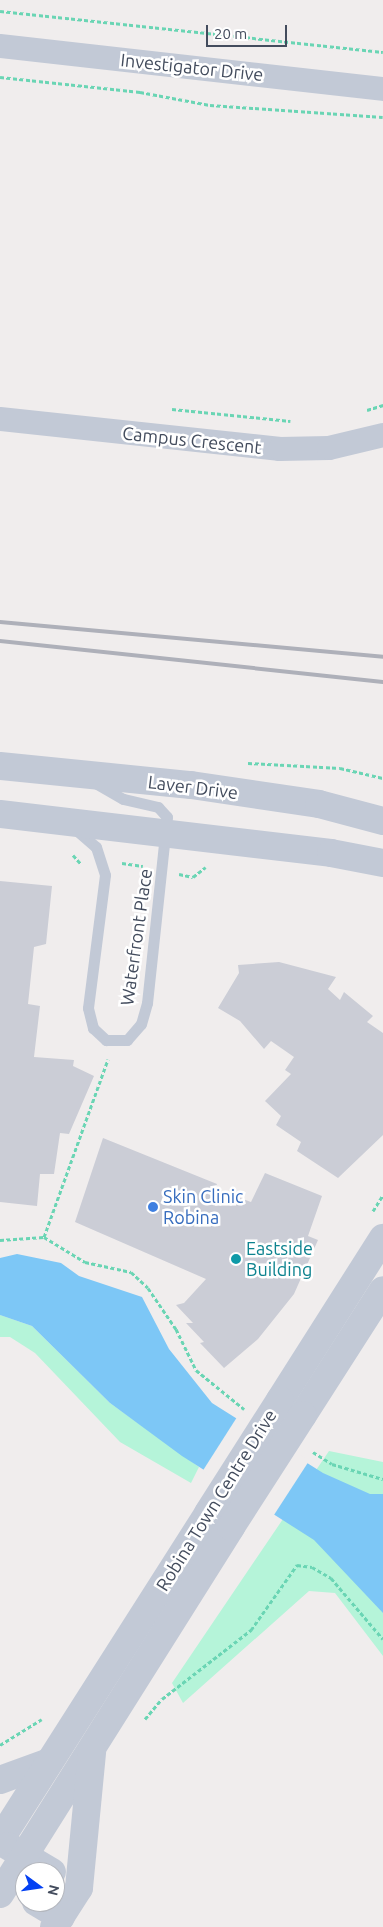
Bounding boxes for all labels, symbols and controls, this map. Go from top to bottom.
scale bar [208,15,289,47]
text: 20 m [214,25,247,42]
street label: Investigator Drive [120,49,264,85]
street label: Campus Crescent [121,422,263,458]
street label: Laver Drive [147,771,239,803]
street label: Waterfront Place [116,867,156,1007]
place label: Skin Clinic Robina [163,1186,243,1228]
marker: Skin Clinic Robina [147,1201,159,1213]
place label: Eastside Building [246,1238,313,1280]
marker: Eastside Building [230,1253,242,1265]
street label: Robina Town Centre Drive [151,1405,281,1595]
north arrow [15,1862,65,1912]
text: N [45,1883,63,1897]

